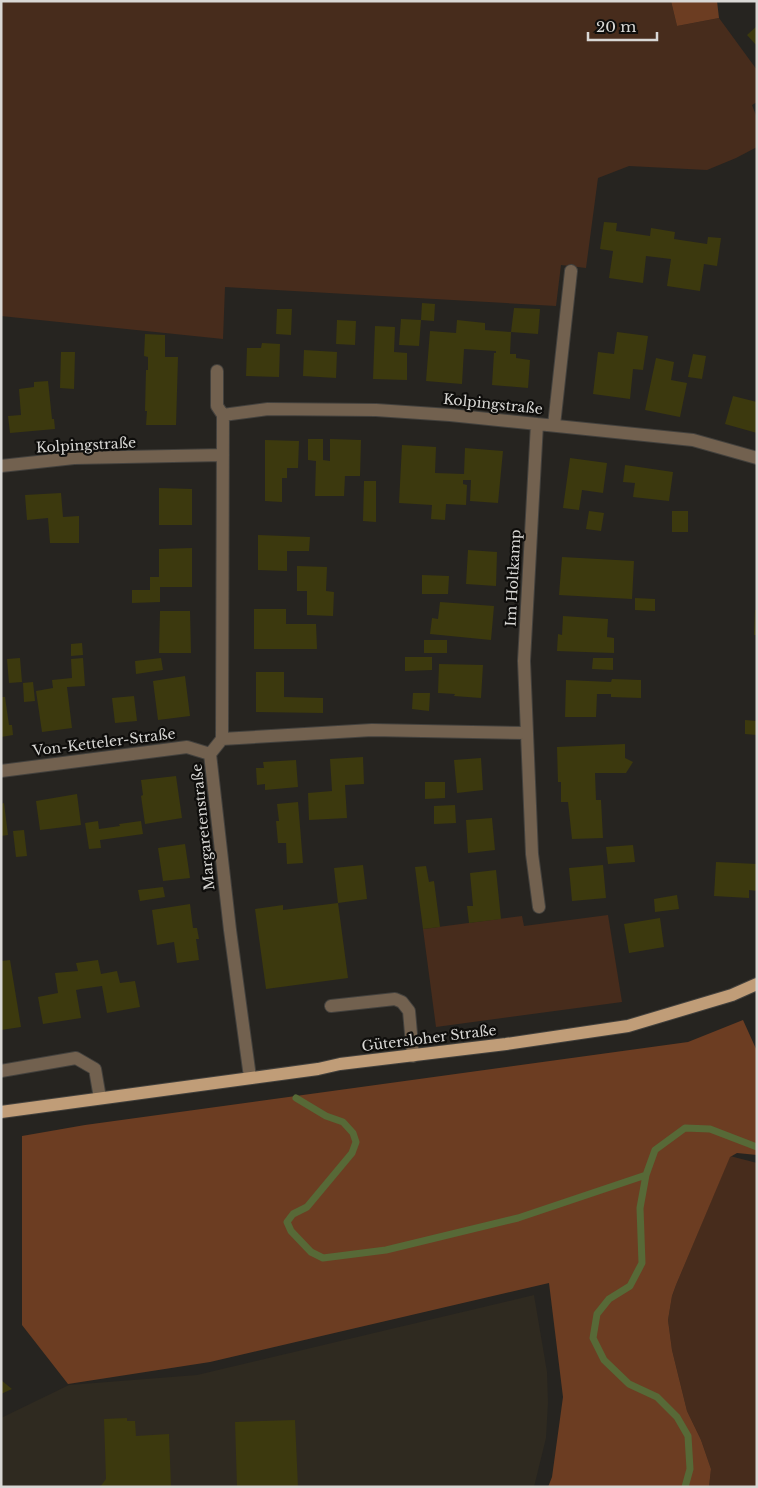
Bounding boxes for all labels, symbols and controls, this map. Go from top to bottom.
scale bar [588,10,657,42]
text: 20 m [596,17,636,36]
street label: Kolpingstraße [442,390,544,418]
street label: Kolpingstraße [36,433,136,457]
street label: Im Holtkamp [501,529,525,627]
street label: Von-Ketteler-Straße [31,724,176,760]
street label: Margaretenstraße [187,763,219,891]
street label: Gütersloher Straße [360,1021,498,1055]

